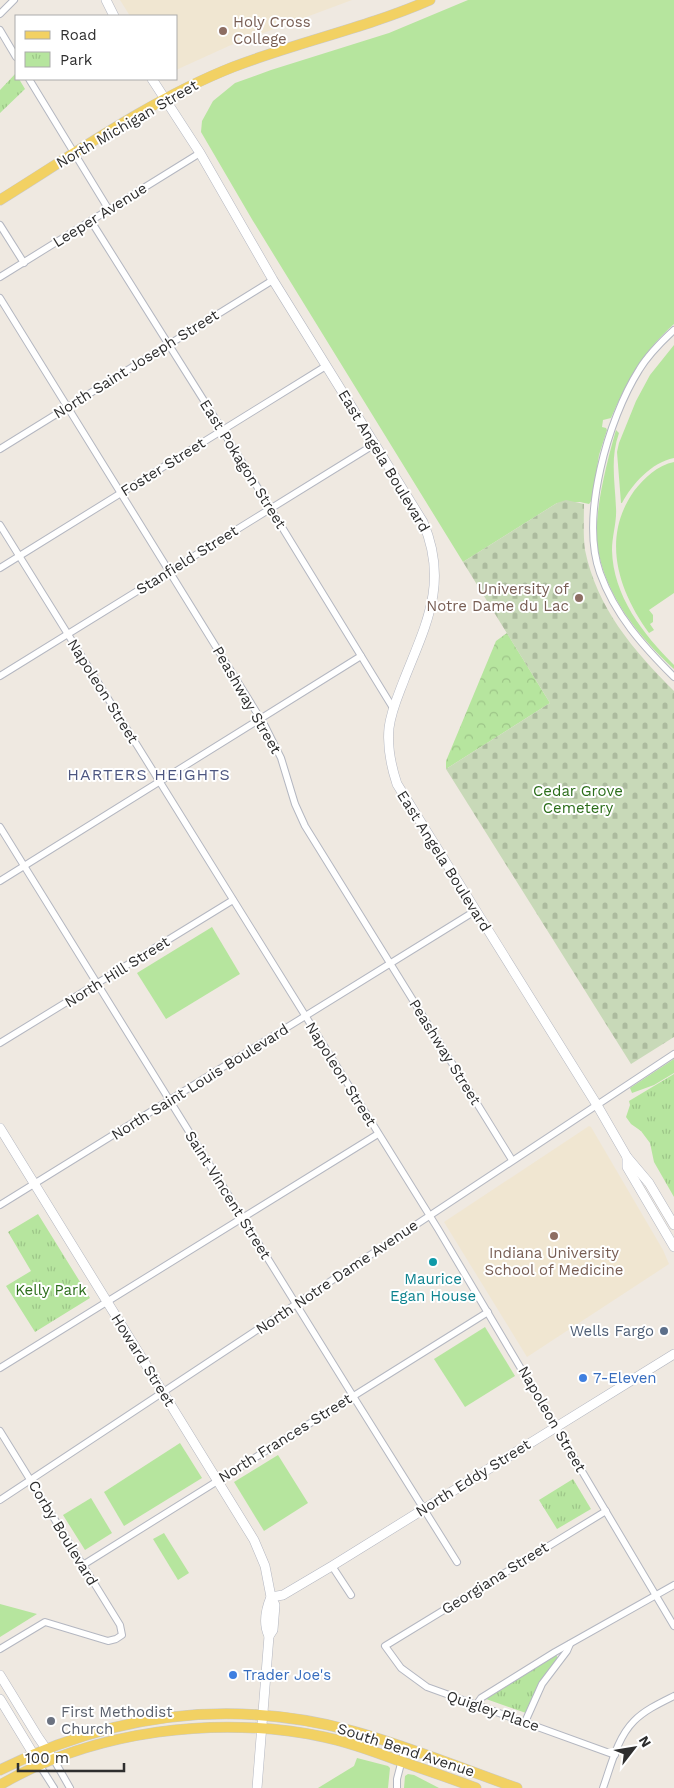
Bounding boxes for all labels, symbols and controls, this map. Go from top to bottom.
place label: Holy Cross College [233,13,311,48]
legend [15,15,178,80]
marker: Holy Cross College [217,25,229,37]
text: Road [60,26,97,44]
text: Park [60,51,93,69]
street label: North Michigan Street [53,76,202,172]
street label: Leeper Avenue [50,179,150,251]
street label: North Saint Joseph Street [50,305,222,422]
street label: East Angela Boulevard [334,387,434,535]
street label: East Pokagon Street [196,396,290,532]
street label: Foster Street [117,433,209,500]
street label: Stanfield Street [133,521,242,598]
place label: University of Notre Dame du Lac [426,580,569,615]
marker: University of Notre Dame du Lac [573,592,585,604]
street label: Napoleon Street [64,636,143,747]
street label: Peashway Street [209,643,285,758]
district label: HARTERS HEIGHTS [67,765,231,784]
park label: Cedar Grove Cemetery [533,782,623,817]
street label: East Angela Boulevard [393,787,495,935]
street label: North Hill Street [61,932,173,1011]
street label: Peashway Street [405,996,485,1109]
street label: Napoleon Street [302,1019,381,1130]
street label: North Saint Louis Boulevard [108,1020,292,1144]
street label: Saint Vincent Street [181,1128,275,1263]
street label: North Notre Dame Avenue [252,1216,422,1338]
marker: Indiana University School of Medicine [548,1230,560,1242]
place label: Indiana University School of Medicine [485,1244,623,1279]
marker: Maurice Egan House [427,1256,439,1268]
place label: Maurice Egan House [390,1270,476,1305]
park label: Kelly Park [15,1281,87,1299]
street label: Howard Street [107,1310,179,1410]
place label: Wells Fargo [570,1322,654,1340]
marker: Wells Fargo [658,1325,670,1337]
street label: Napoleon Street [514,1363,590,1476]
place label: 7-Eleven [593,1369,657,1387]
marker: 7-Eleven [577,1372,589,1384]
street label: North Frances Street [215,1389,356,1486]
street label: North Eddy Street [412,1435,534,1521]
street label: Corby Boulevard [24,1477,102,1589]
street label: Georgiana Street [438,1538,552,1618]
place label: Trader Joe's [243,1666,331,1684]
marker: Trader Joe's [227,1669,239,1681]
street label: Quigley Place [444,1687,542,1735]
place label: First Methodist Church [61,1703,173,1738]
marker: First Methodist Church [45,1715,57,1727]
street label: South Bend Avenue [335,1719,477,1781]
north arrow [609,1723,659,1773]
text: N [636,1733,655,1750]
scale bar [18,1740,124,1772]
text: 100 m [25,1749,69,1767]

